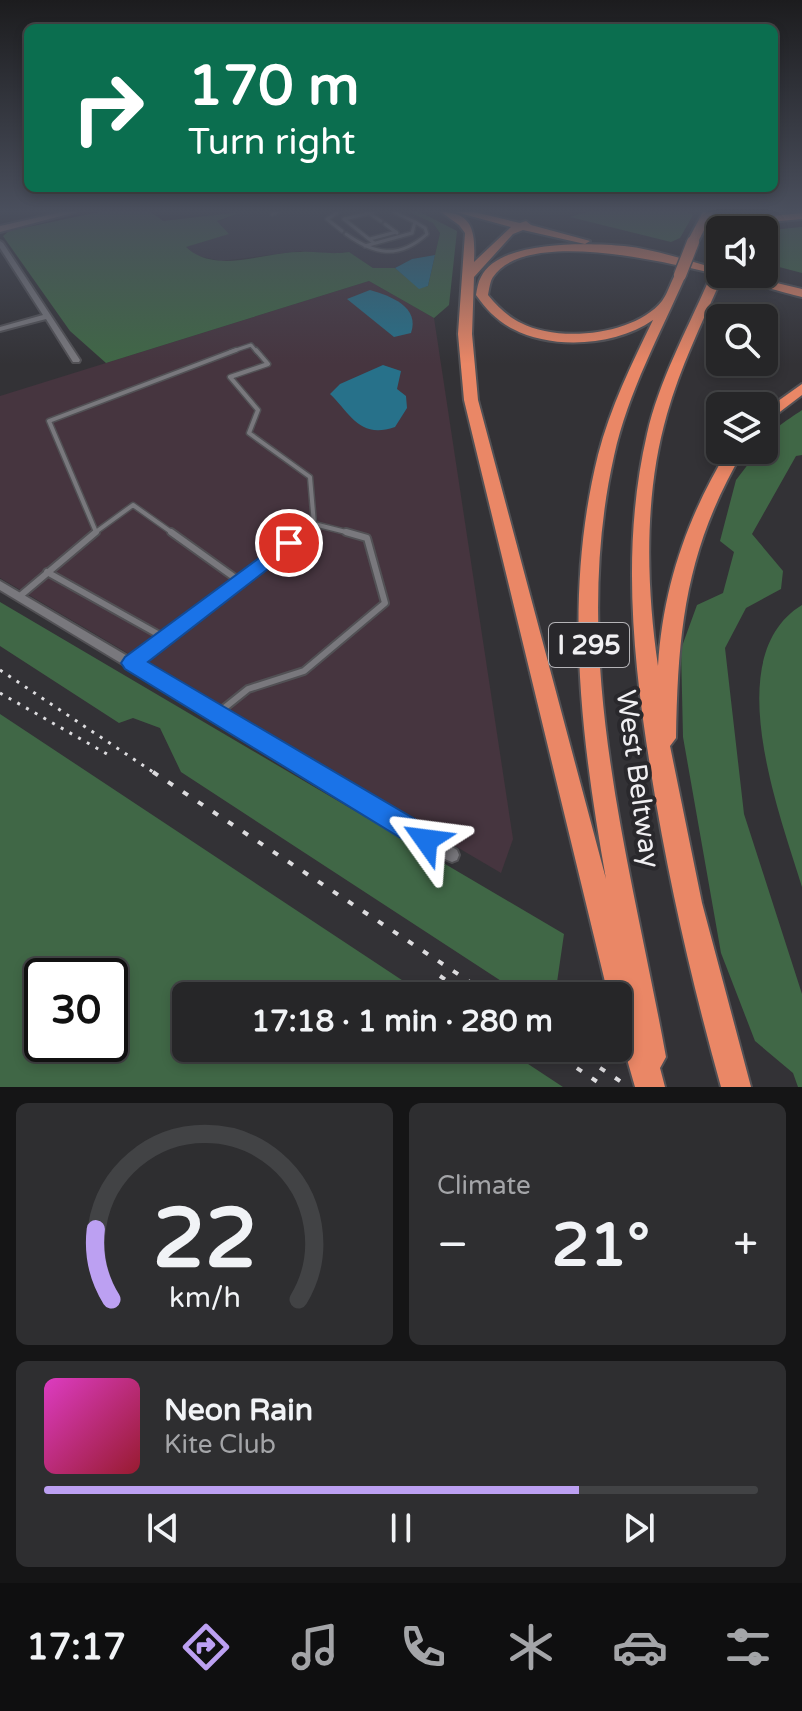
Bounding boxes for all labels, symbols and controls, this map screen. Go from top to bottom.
text: 170 m [188,53,359,120]
icon: right [56,56,160,160]
text: Turn right [188,121,355,164]
map controls [706,216,778,464]
button: sound [706,216,778,288]
button: search [706,304,778,376]
button: layers [706,392,778,464]
pin [255,509,323,577]
icon: arrive [267,521,311,565]
road number: I 295 [549,623,629,667]
street label: West Beltway [609,688,667,870]
position arrow [384,798,468,882]
speed limit sign: 30 [24,958,128,1062]
text: 17:18 · 1 min · 280 m [251,1003,553,1040]
text: Climate [437,1170,531,1201]
text: 22 [152,1190,257,1290]
text: 21° [552,1210,650,1282]
text: − [437,1219,468,1272]
text: + [733,1219,758,1272]
text: km/h [169,1281,240,1315]
text: Neon Rain [164,1392,313,1429]
text: Kite Club [164,1429,276,1460]
icon: previous [141,1506,185,1550]
icon: pause [379,1506,423,1550]
icon: next [617,1506,661,1550]
icon: directions [178,1619,234,1675]
icon: music [287,1619,343,1675]
icon: phone [395,1619,451,1675]
icon: climate [503,1619,559,1675]
icon: car [612,1619,668,1675]
icon: filters [720,1619,776,1675]
text: 17:17 [26,1626,126,1669]

